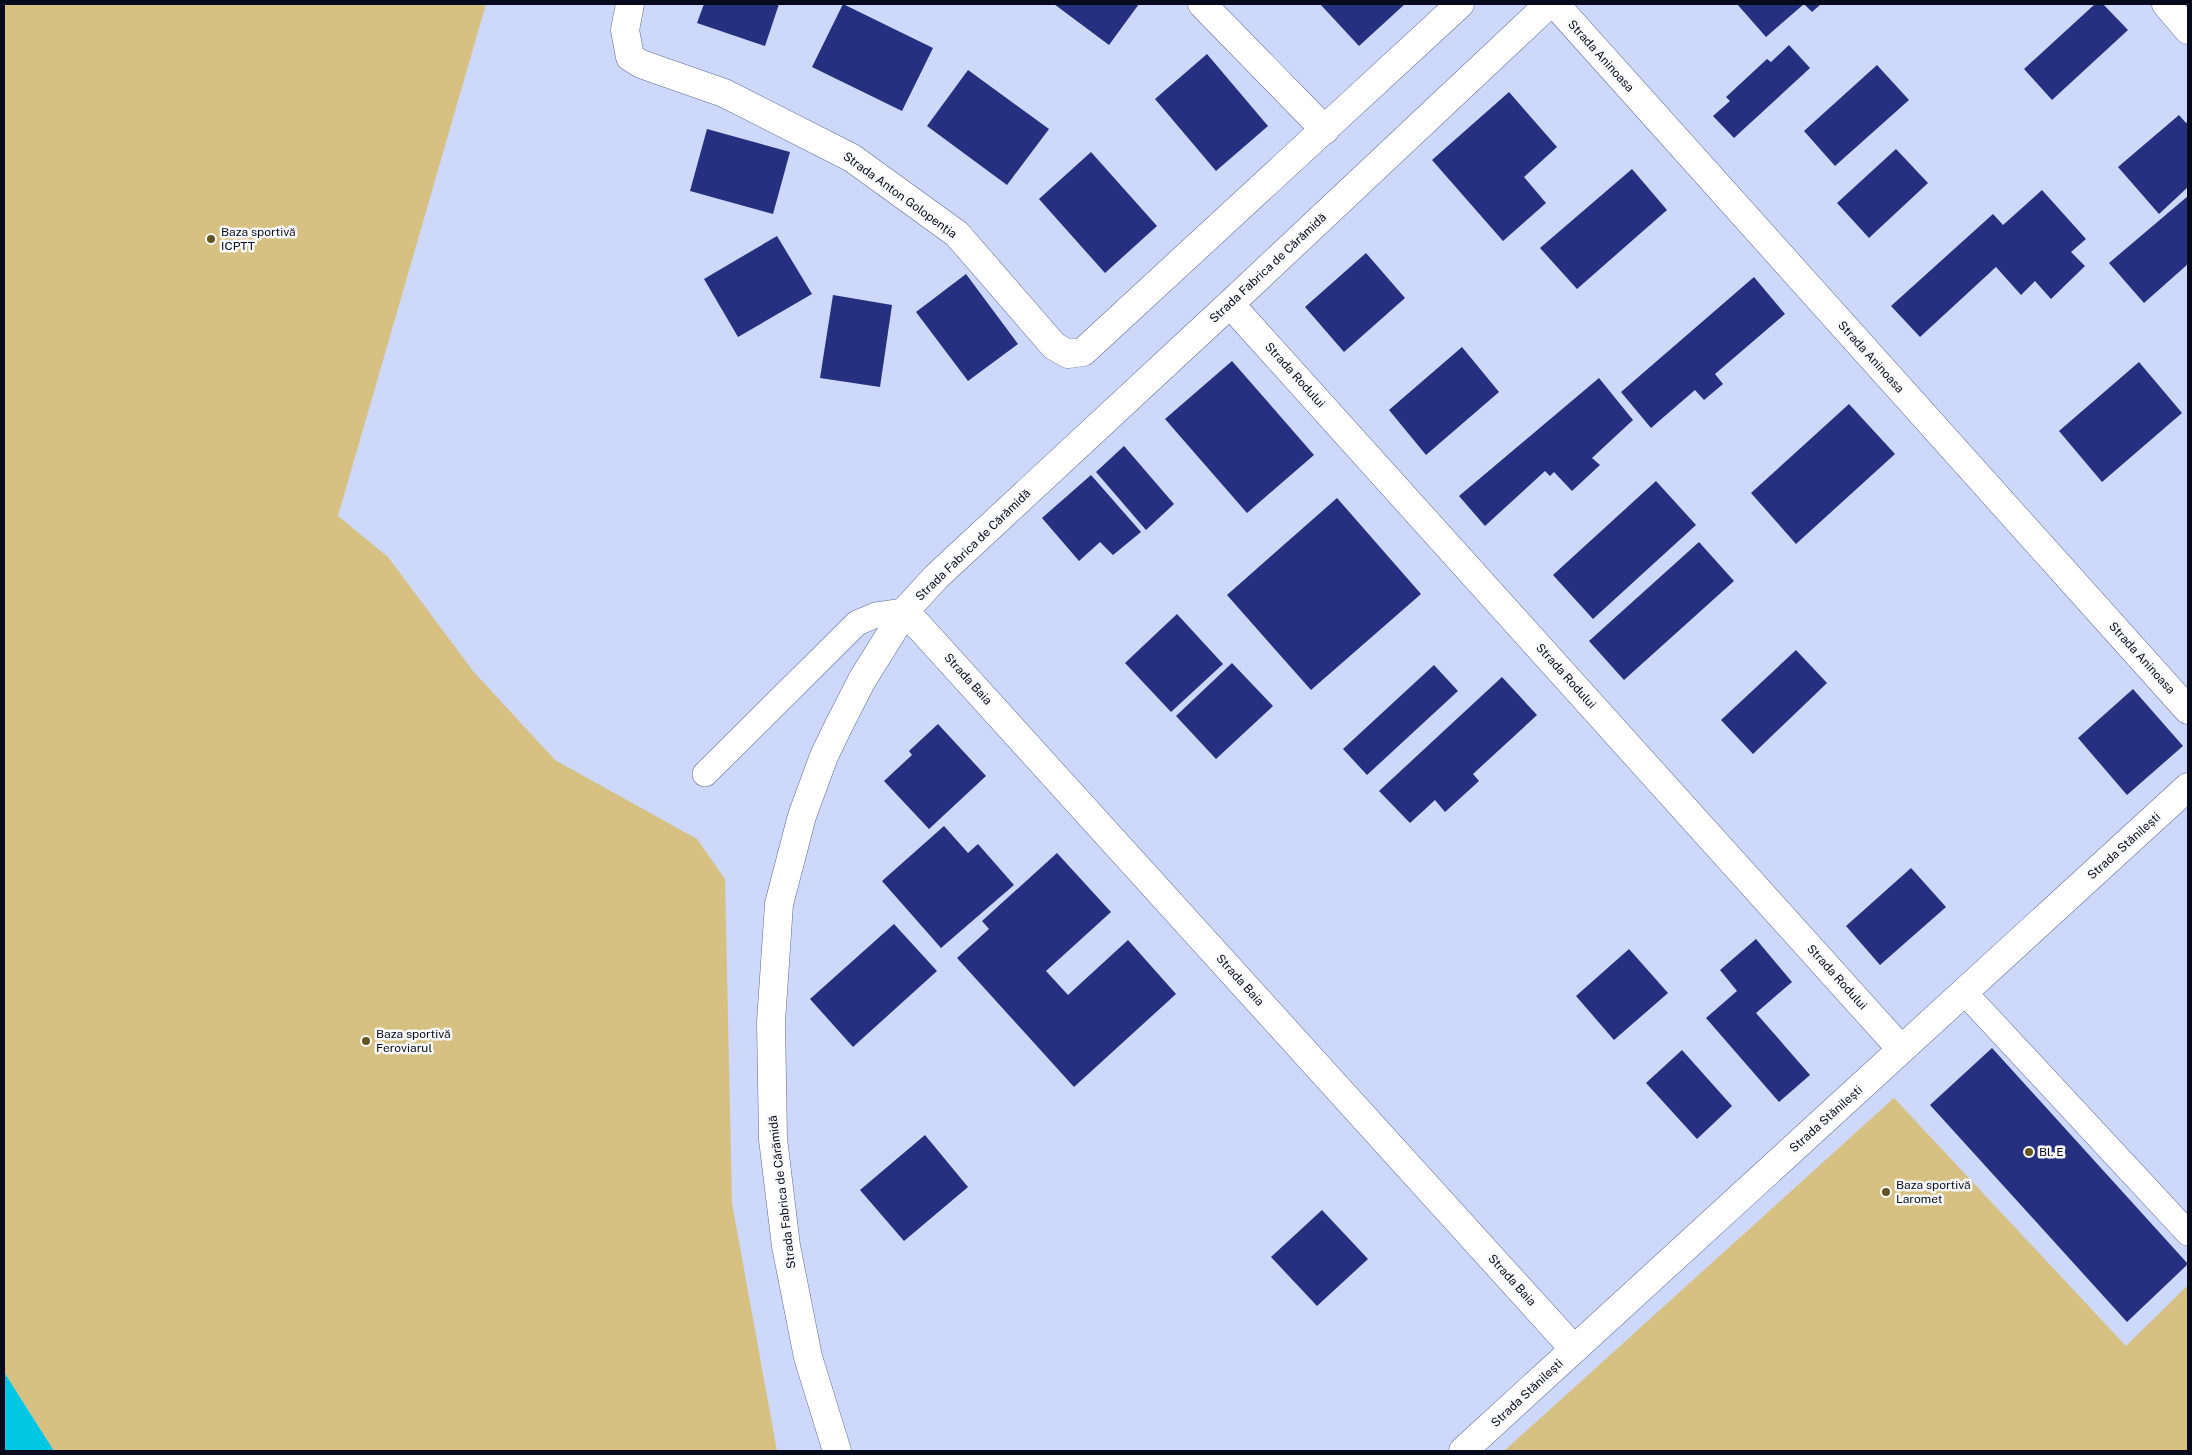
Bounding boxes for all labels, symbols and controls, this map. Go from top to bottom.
street label: Strada Aninoasa [1565,17,1637,95]
street label: Strada Anton Golopenția [840,149,960,241]
street label: Strada Fabrica de Cărămidă [1207,210,1329,326]
place label: Baza sportivă ICPTT [221,225,296,253]
marker: Baza sportivă ICPTT [205,233,217,245]
street label: Strada Aninoasa [1835,318,1907,396]
street label: Strada Rodului [1262,340,1328,410]
street label: Strada Fabrica de Cărămidă [913,486,1033,604]
street label: Strada Aninoasa [2106,619,2178,697]
street label: Strada Rodului [1533,641,1599,711]
street label: Strada Baia [941,650,995,708]
street label: Strada Stănilești [2085,810,2163,882]
street label: Strada Rodului [1804,942,1870,1012]
street label: Strada Baia [1213,951,1267,1009]
place label: Baza sportivă Feroviarul [376,1027,451,1055]
marker: Baza sportivă Feroviarul [360,1035,372,1047]
street label: Strada Stănilești [1787,1083,1865,1155]
street label: Strada Fabrica de Cărămidă [766,1114,798,1270]
place label: Bl. E [2039,1145,2064,1159]
marker: Bl. E [2023,1146,2035,1158]
place label: Baza sportivă Laromet [1896,1178,1971,1206]
marker: Baza sportivă Laromet [1880,1186,1892,1198]
street label: Strada Baia [1485,1251,1539,1309]
street label: Strada Stănilești [1488,1356,1566,1430]

